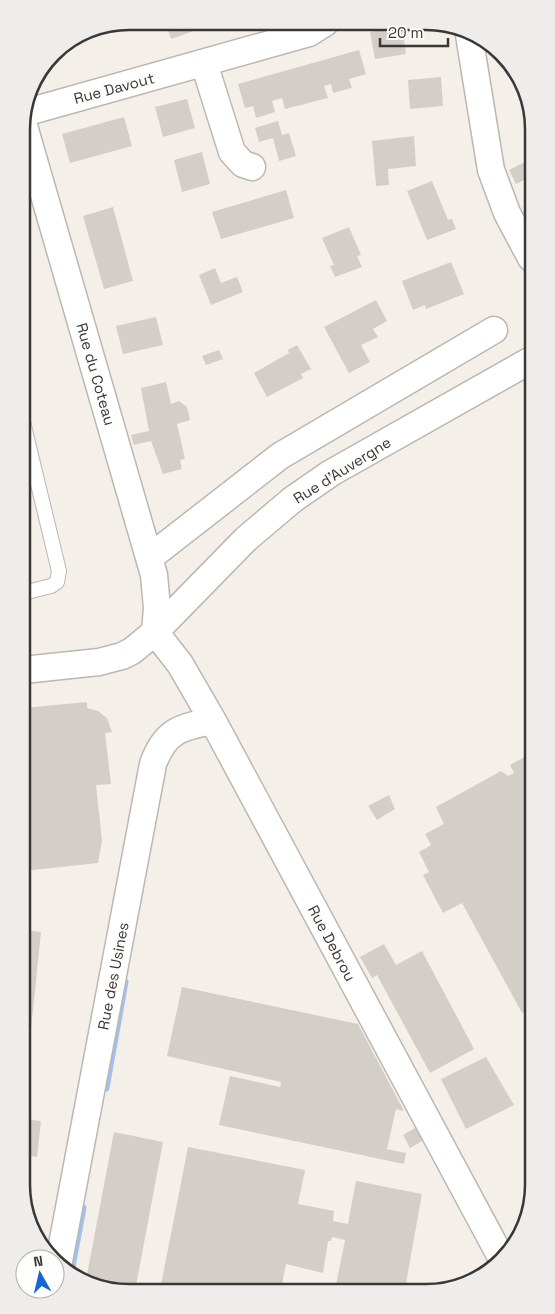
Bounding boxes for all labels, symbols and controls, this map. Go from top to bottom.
scale bar [380,15,448,47]
text: 20 m [388,23,423,42]
street label: Rue Davout [72,68,156,108]
street label: Rue du Coteau [72,321,120,427]
street label: Rue d'Auvergne [290,432,395,508]
street label: Rue Debrou [304,902,360,984]
street label: Rue des Usines [93,920,133,1031]
north arrow [15,1249,65,1299]
text: N [32,1252,44,1271]

